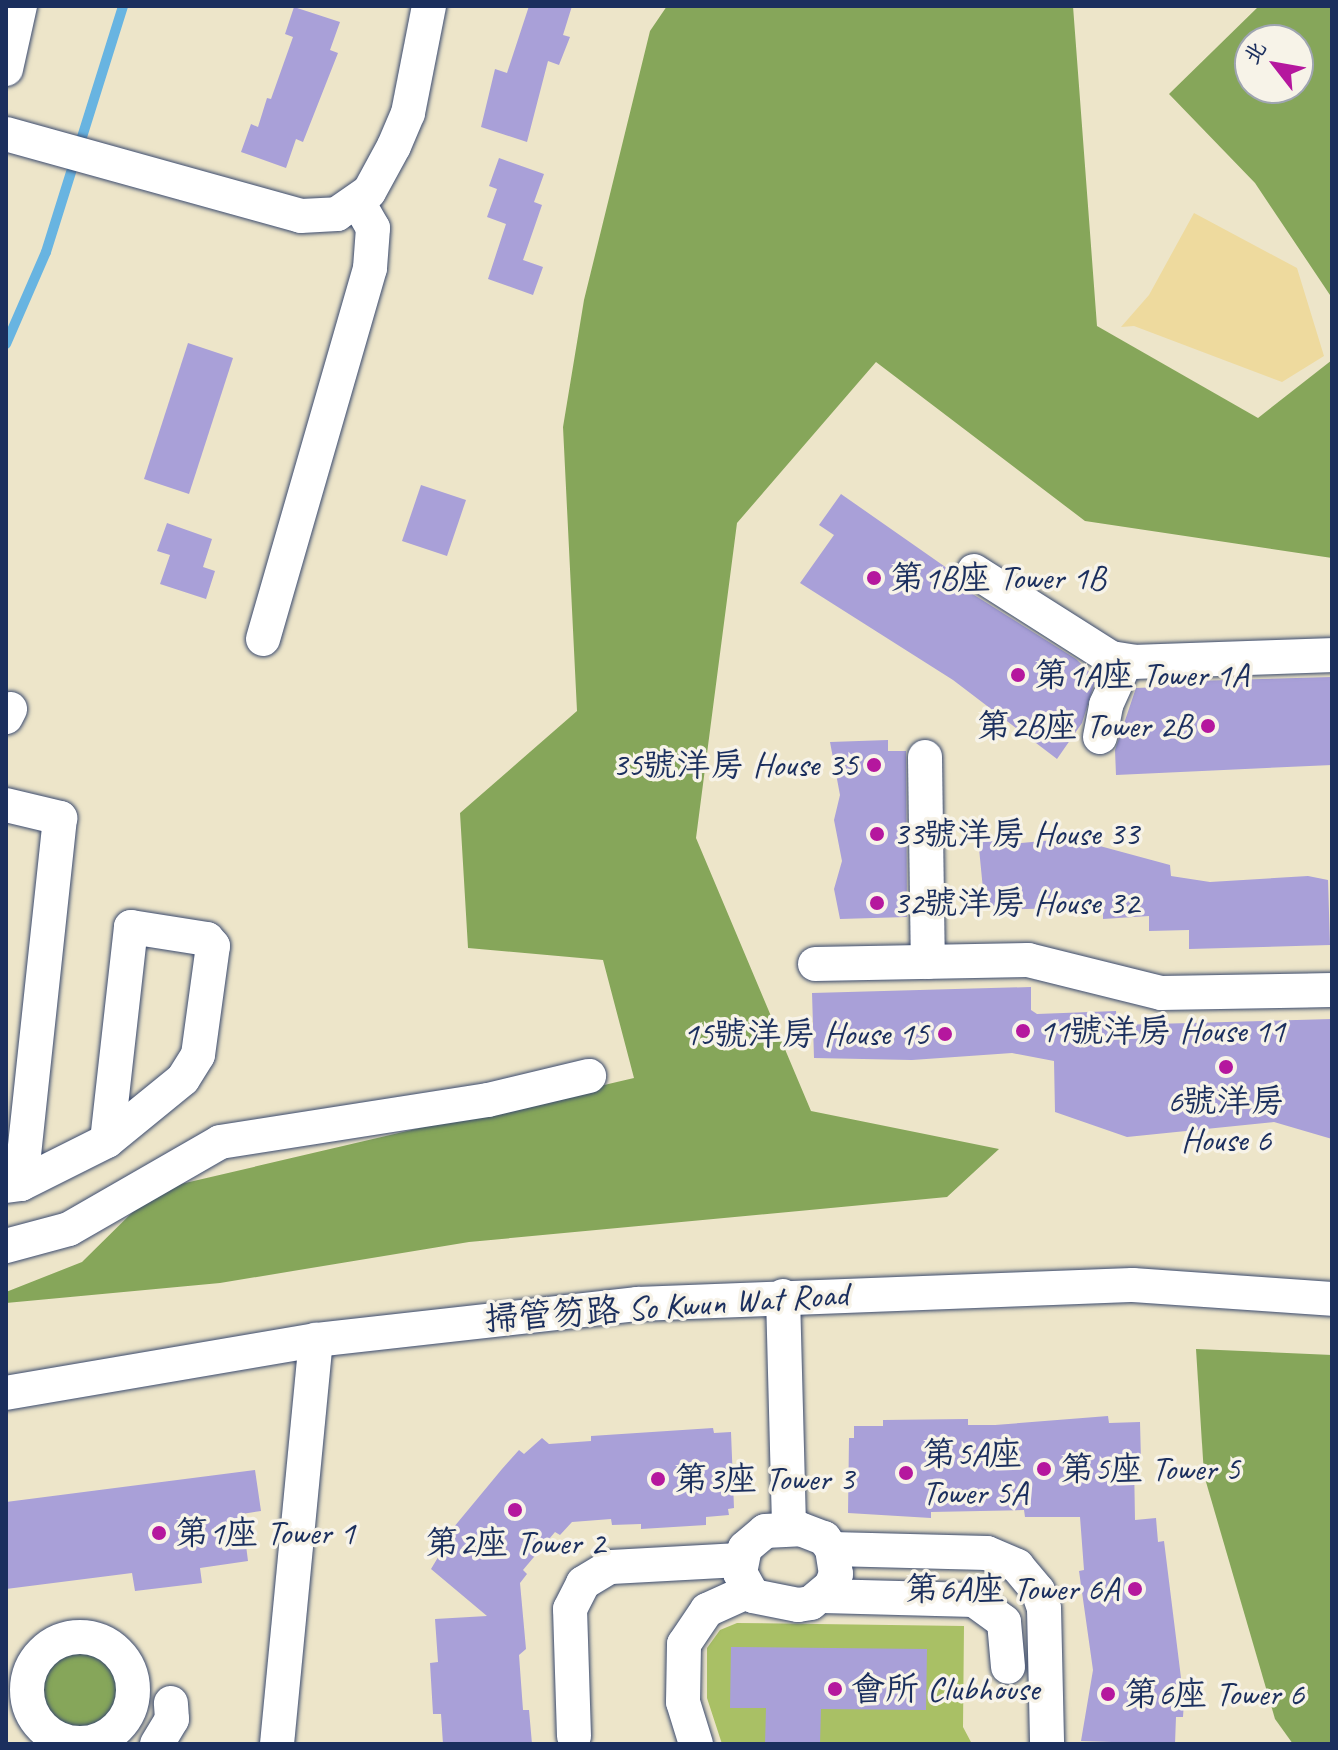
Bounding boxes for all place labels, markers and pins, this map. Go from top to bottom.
place label: 第1B座 Tower 1B [890,558,1105,598]
marker: 第1B座 Tower 1B [865,569,883,587]
place label: 第1A座 Tower 1A [1034,655,1248,695]
marker: 第1A座 Tower 1A [1009,666,1027,684]
place label: 第2B座 Tower 2B [977,706,1192,746]
marker: 第2B座 Tower 2B [1199,717,1217,735]
place label: 35號洋房 House 35 [612,745,858,785]
marker: 35號洋房 House 35 [865,756,883,774]
place label: 33號洋房 House 33 [893,814,1139,854]
marker: 33號洋房 House 33 [868,825,886,843]
place label: 32號洋房 House 32 [893,883,1139,923]
marker: 32號洋房 House 32 [868,894,886,912]
place label: 11號洋房 House 11 [1039,1011,1285,1051]
place label: 15號洋房 House 15 [683,1014,929,1054]
marker: 11號洋房 House 11 [1014,1022,1032,1040]
marker: 15號洋房 House 15 [936,1025,954,1043]
marker: 6號洋房 House 6 [1217,1058,1235,1076]
place label: 6號洋房 House 6 [1167,1080,1285,1160]
place label: 第5A座 Tower 5A [922,1433,1028,1512]
place label: 第5座 Tower 5 [1060,1449,1240,1489]
place label: 第3座 Tower 3 [674,1459,854,1499]
marker: 第5座 Tower 5 [1035,1460,1053,1478]
marker: 第5A座 Tower 5A [897,1464,915,1482]
marker: 第3座 Tower 3 [649,1470,667,1488]
marker: 第2座 Tower 2 [506,1501,524,1519]
place label: 第1座 Tower 1 [175,1513,355,1553]
place label: 第2座 Tower 2 [425,1523,605,1563]
marker: 第1座 Tower 1 [150,1524,168,1542]
place label: 第6A座 Tower 6A [905,1569,1119,1609]
marker: 第6A座 Tower 6A [1126,1580,1144,1598]
place label: 會所 Clubhouse [851,1669,1039,1709]
place label: 第6座 Tower 6 [1124,1674,1304,1714]
marker: 會所 Clubhouse [826,1680,844,1698]
marker: 第6座 Tower 6 [1099,1685,1117,1703]

